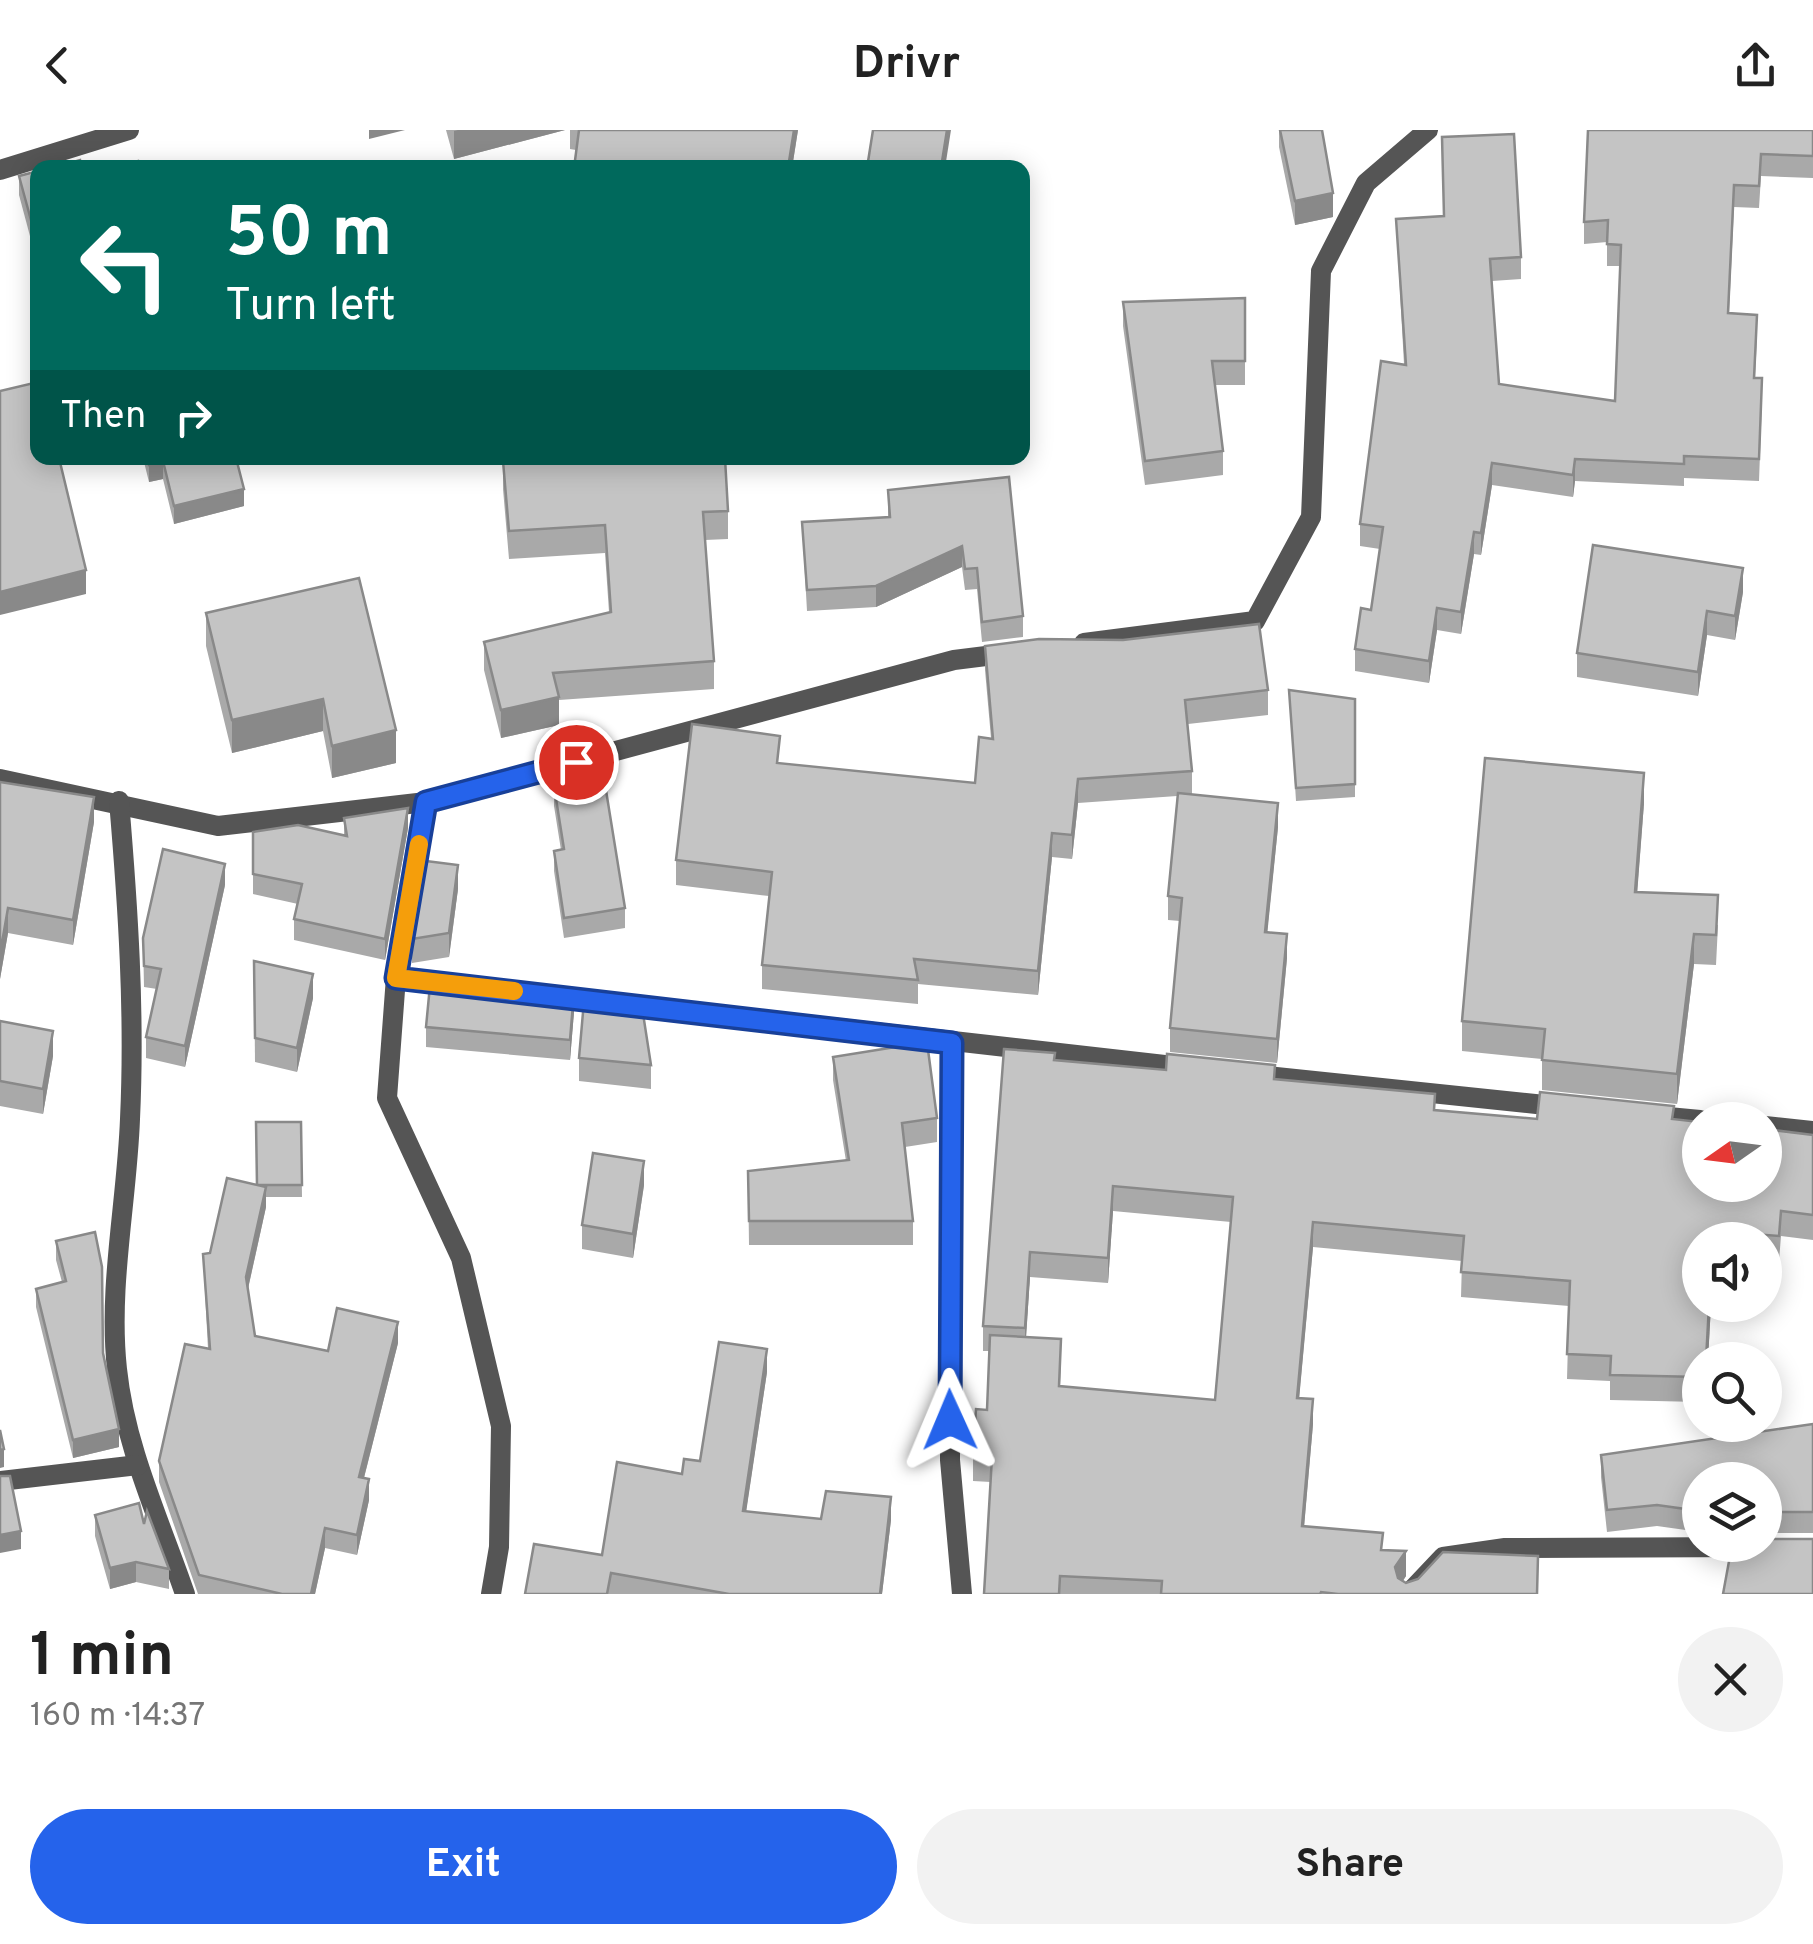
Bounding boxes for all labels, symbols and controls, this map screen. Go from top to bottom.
text: Drivr [853,37,960,94]
icon: back [30,38,85,93]
icon: share [1728,38,1783,93]
text: 50 m [225,192,392,281]
icon: left [60,200,190,330]
text: Turn left [225,279,396,336]
icon: right [166,390,221,445]
text: Then [60,393,146,442]
pin [534,720,619,805]
icon: arrive [549,735,604,790]
north arrow [1682,1102,1782,1202]
map controls [1682,1102,1782,1562]
button: sound [1682,1222,1782,1322]
button: search [1682,1342,1782,1442]
position arrow [898,1368,1002,1472]
button: layers [1682,1462,1782,1562]
text: 1 min [30,1621,174,1697]
button: close [1678,1627,1783,1732]
text: 160 m · 14:37 [30,1697,205,1737]
button: Exit [30,1809,897,1924]
button: Share [917,1809,1783,1924]

